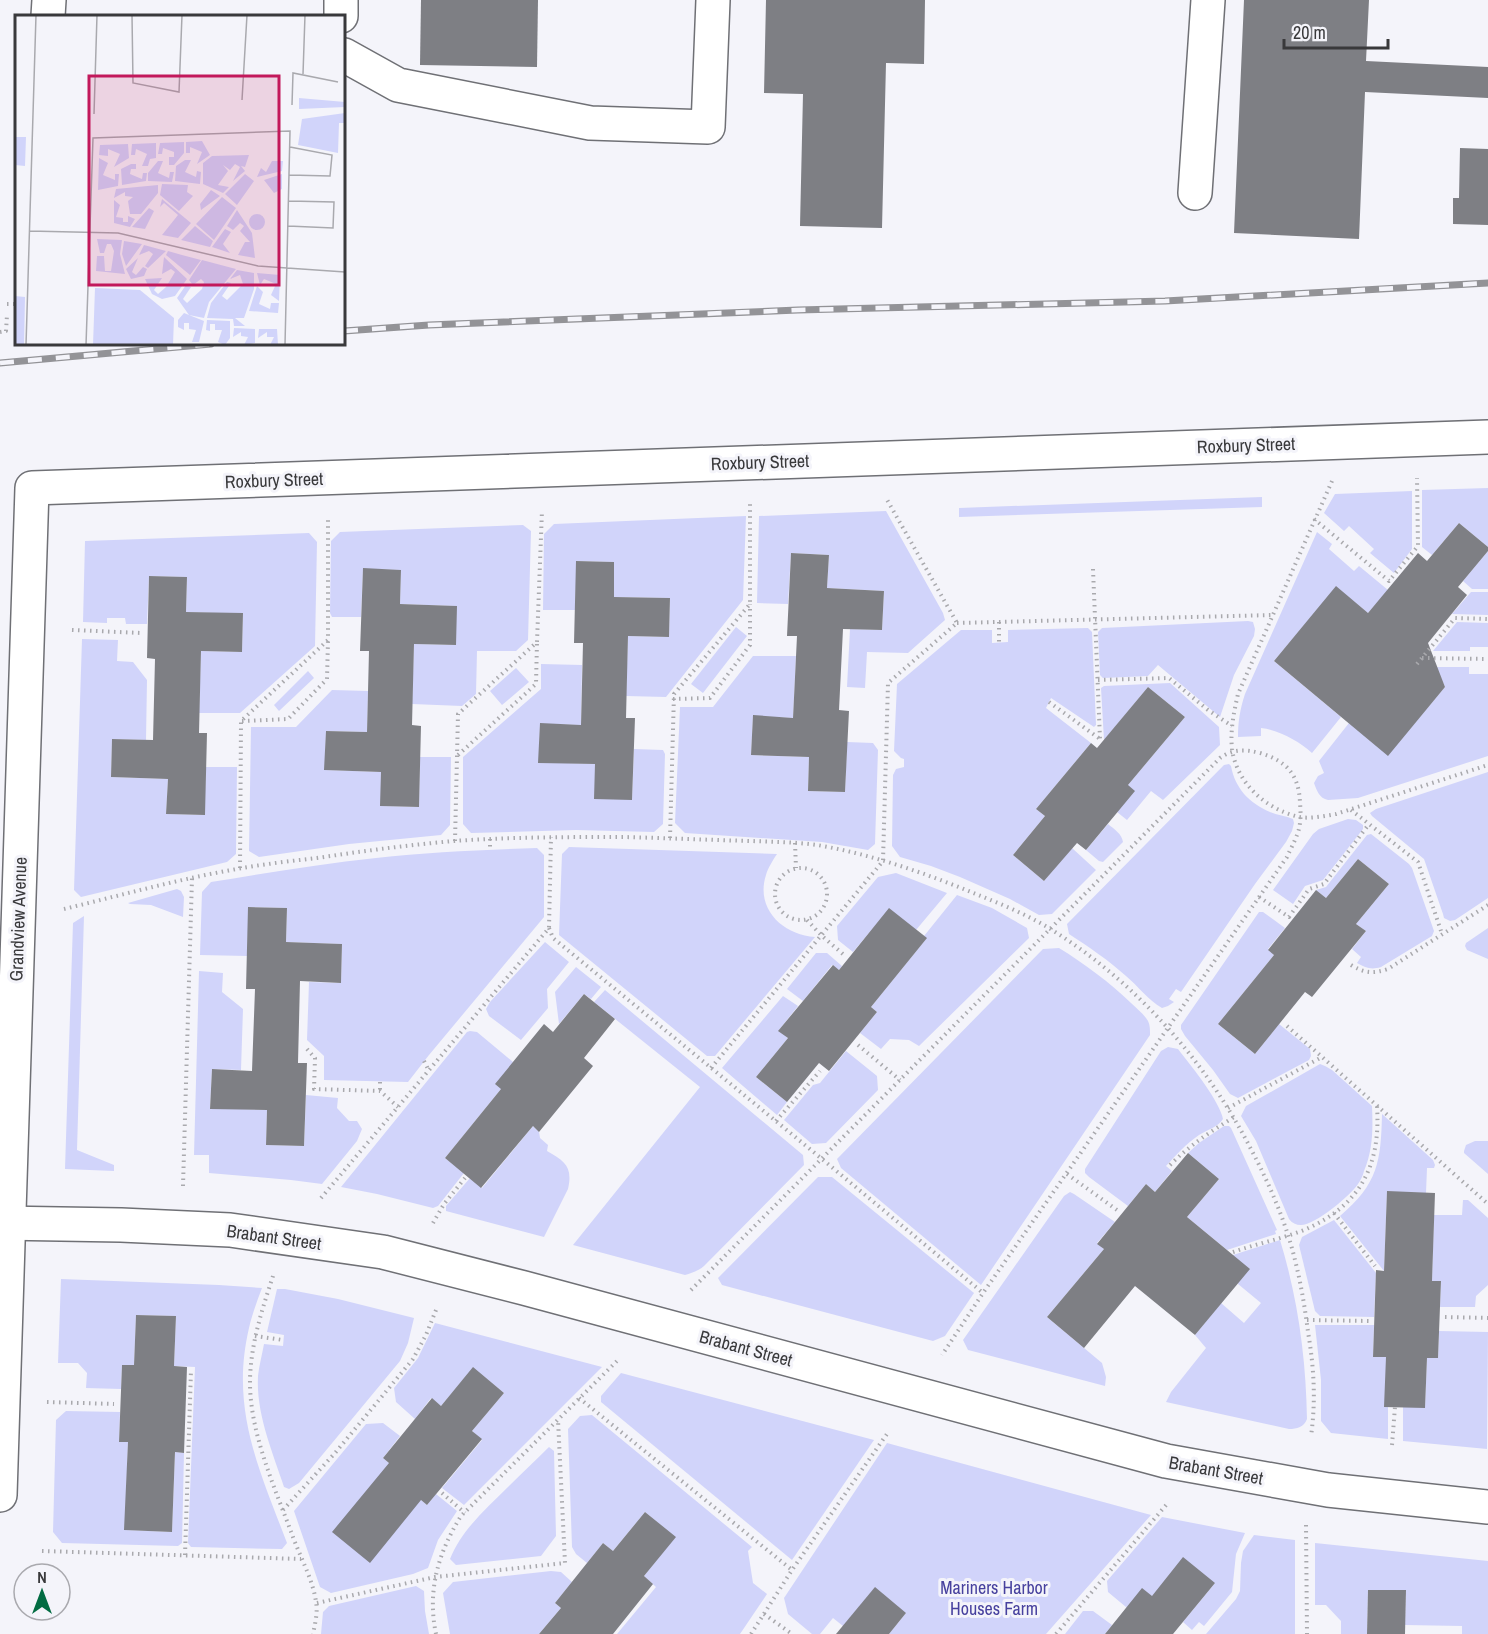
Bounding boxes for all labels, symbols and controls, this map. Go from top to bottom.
scale bar [1284,12,1388,50]
inset map [15,15,345,345]
text: 20 m [1293,20,1326,45]
street label: Roxbury Street [1196,431,1296,459]
street label: Roxbury Street [710,448,810,476]
street label: Roxbury Street [224,466,324,494]
street label: Grandview Avenue [3,856,33,982]
street label: Brabant Street [225,1218,323,1256]
street label: Brabant Street [697,1324,795,1372]
street label: Brabant Street [1167,1449,1265,1491]
north arrow [12,1562,72,1622]
text: N [37,1566,47,1588]
park label: Mariners Harbor Houses Farm [940,1575,1048,1621]

